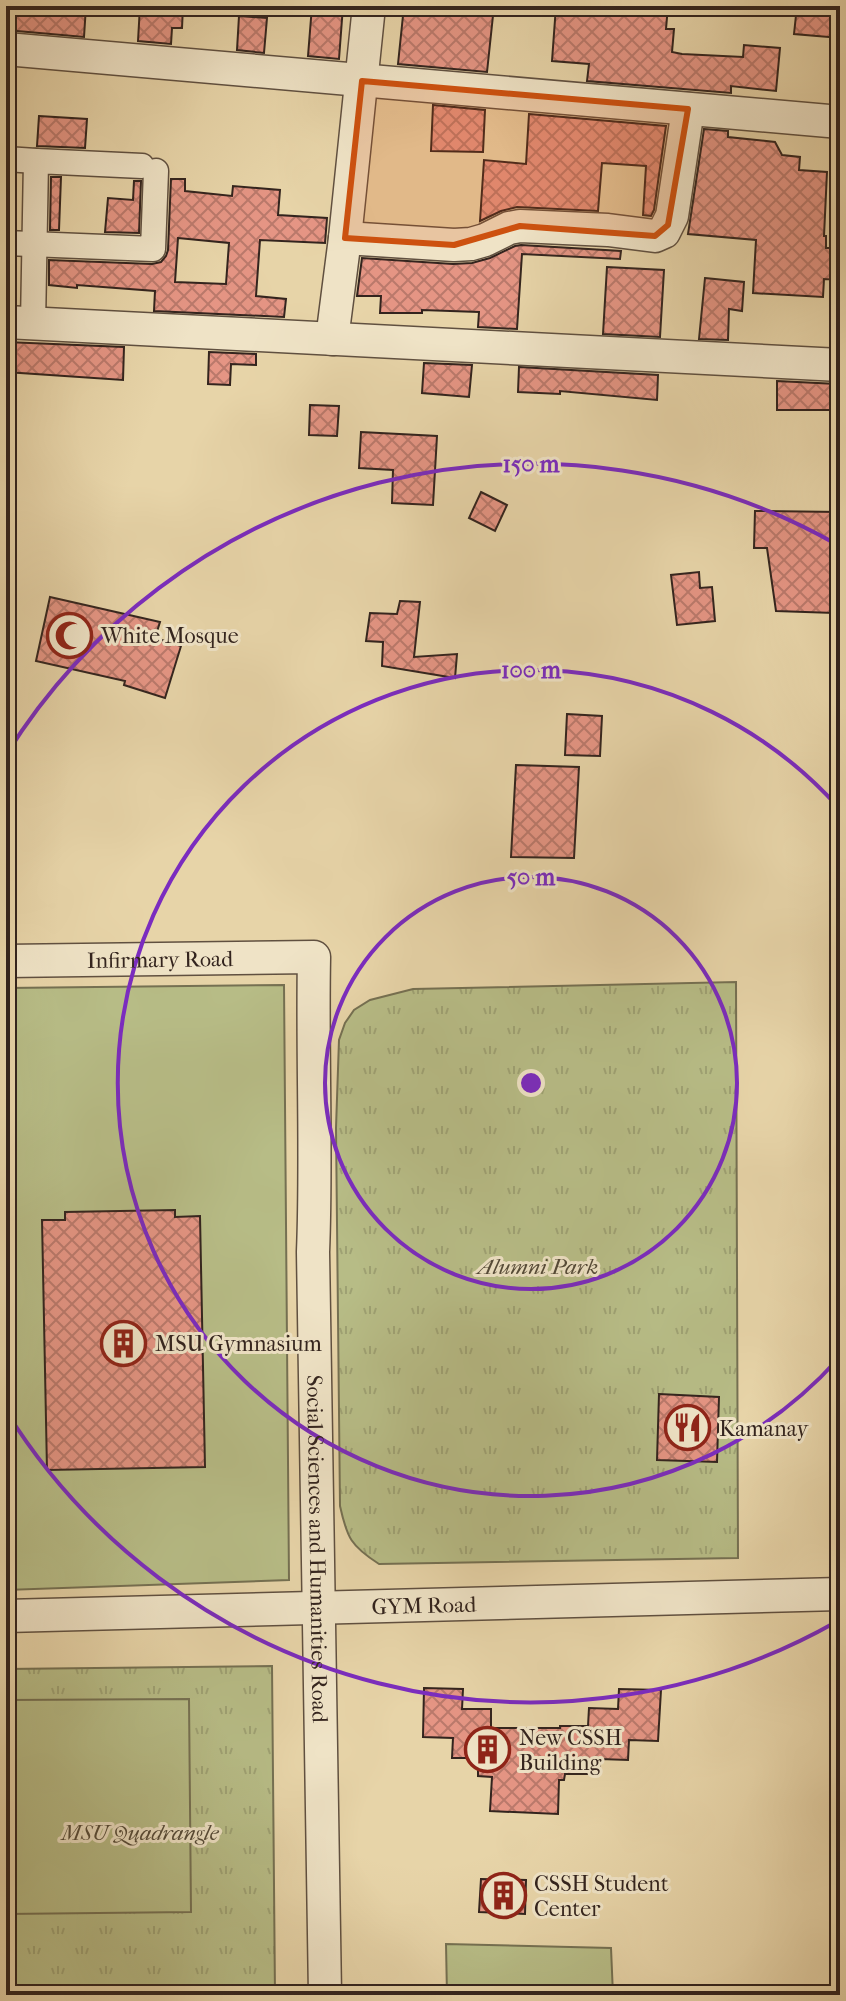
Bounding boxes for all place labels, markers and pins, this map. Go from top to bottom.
mosque icon: White Mosque [46,611,94,659]
place label: White Mosque [100,623,239,649]
centre of rings [517,1069,545,1097]
building icon: MSU Gymnasium [100,1319,148,1367]
place label: MSU Gymnasium [155,1331,323,1357]
restaurant icon: Kamanay [664,1404,712,1452]
place label: Kamanay [719,1416,809,1442]
place label: New CSSH Building [519,1725,622,1776]
building icon: New CSSH Building [464,1726,512,1774]
place label: CSSH Student Center [534,1871,669,1922]
building icon: CSSH Student Center [479,1872,527,1920]

